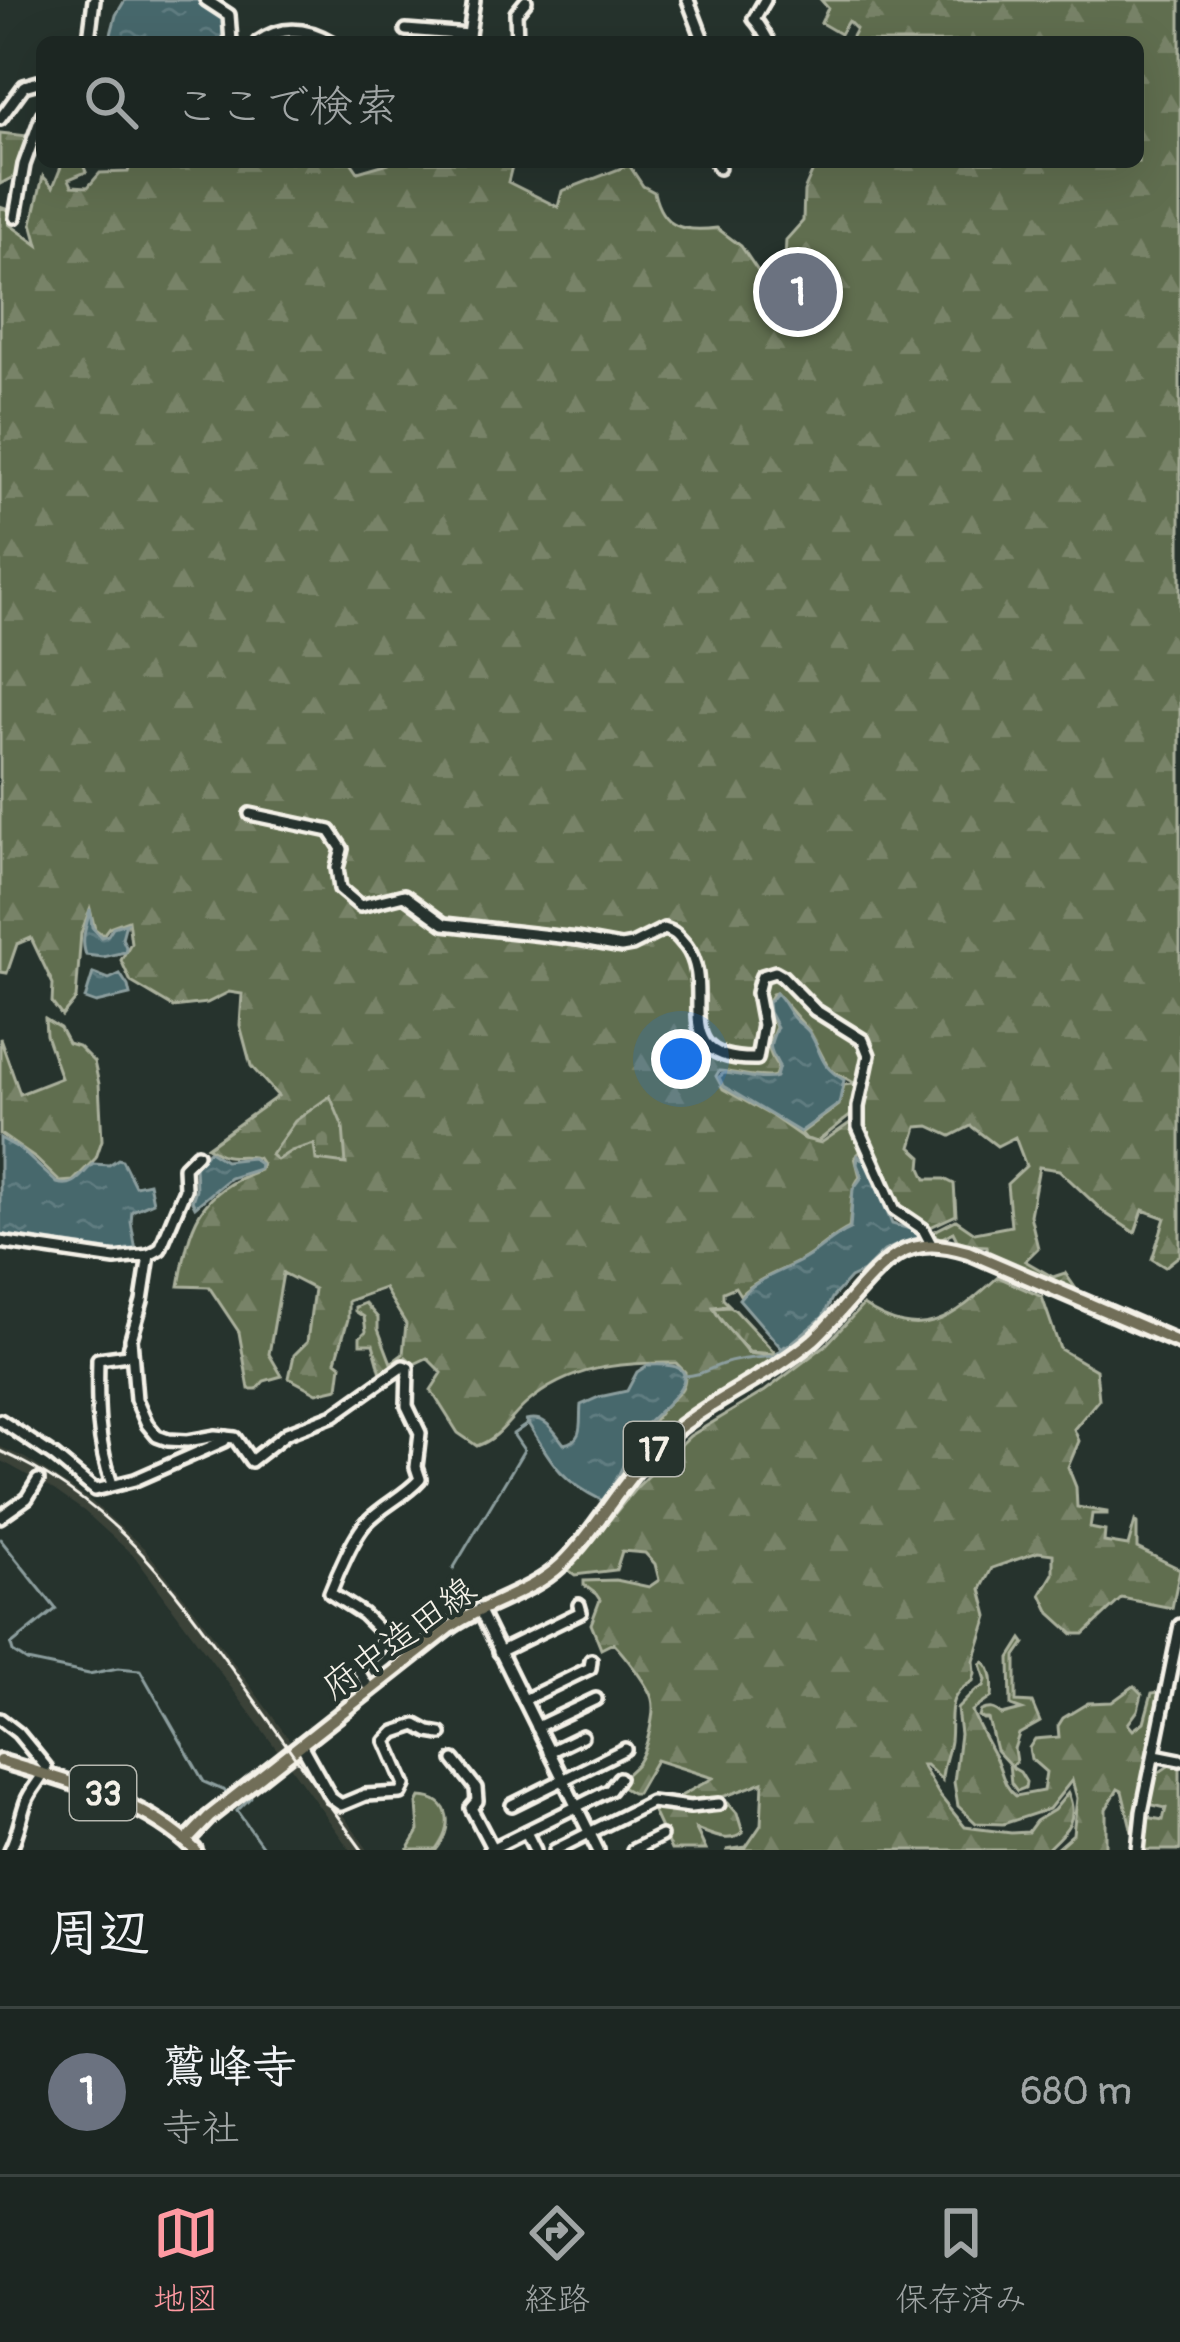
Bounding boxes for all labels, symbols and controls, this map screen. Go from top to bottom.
search box [36,36,1144,168]
icon: search [78,69,144,135]
text: ここで検索 [174,79,399,135]
pin: 1 [759,247,837,337]
your location [651,1029,711,1089]
road number: 17 [624,1422,684,1476]
street label: 府中造田線 [313,1567,485,1709]
road number: 33 [70,1766,136,1820]
text: 周辺 [48,1902,150,1966]
text: 鷲峰寺 [162,2040,297,2096]
text: 1 [79,2067,95,2116]
text: 680 m [1020,2067,1132,2116]
text: 寺社 [162,2104,240,2153]
tab: 地図 [153,2200,219,2320]
tab: 経路 [524,2200,590,2320]
tab: 保存済み [895,2200,1027,2320]

